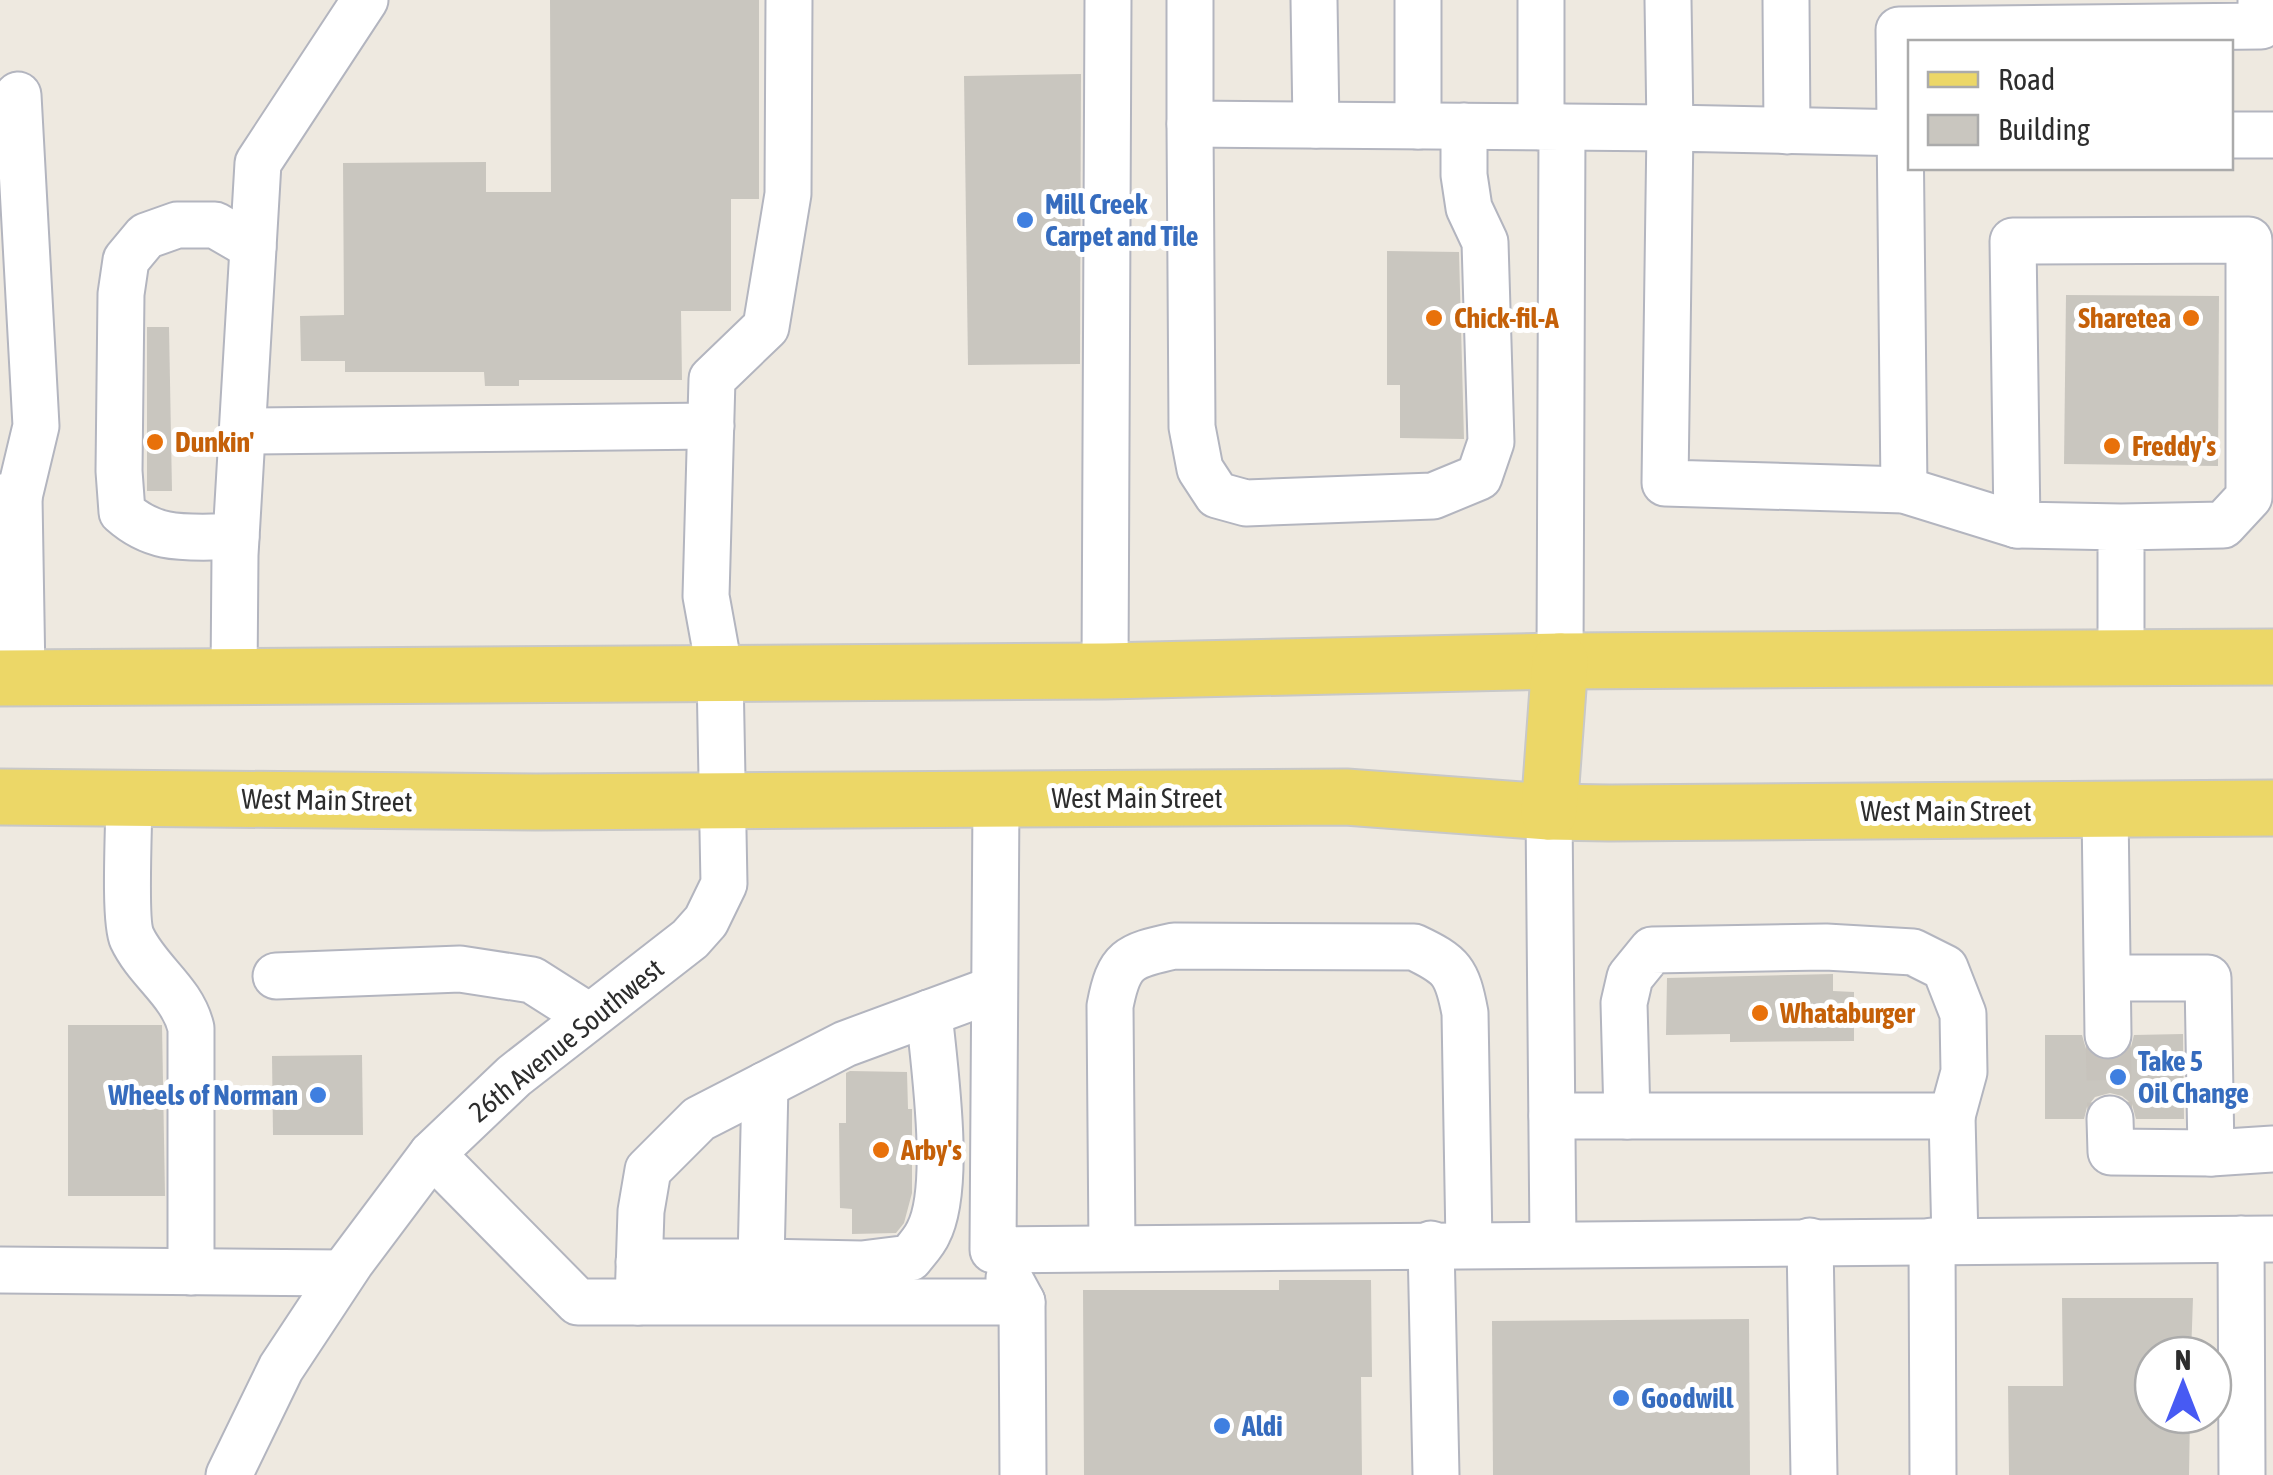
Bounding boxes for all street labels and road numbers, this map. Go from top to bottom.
street label: West Main Street [1051,782,1223,814]
street label: West Main Street [241,783,413,817]
street label: West Main Street [1860,795,2032,827]
street label: 26th Avenue Southwest [463,952,669,1128]

